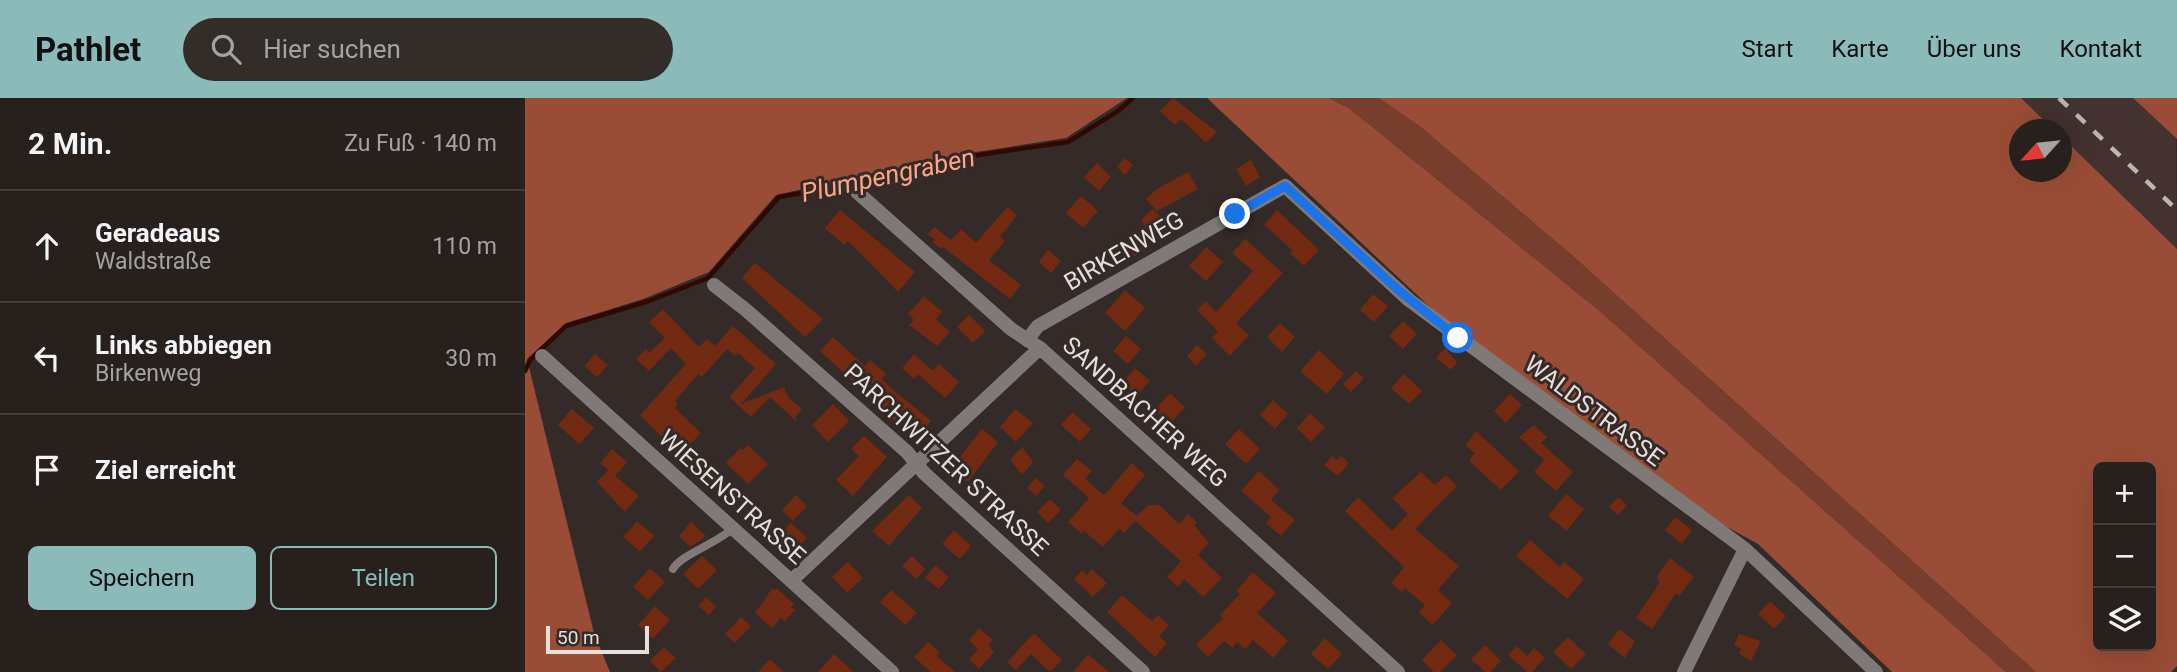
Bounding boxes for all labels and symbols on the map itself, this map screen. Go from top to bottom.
north arrow [2009,119,2072,182]
water label: Plumpengraben [798,142,978,208]
route end [1219,198,1250,229]
street label: BIRKENWEG [1059,206,1189,296]
route start [1442,322,1473,353]
street label: SANDBACHER WEG [1057,331,1233,493]
street label: WALDSTRASSE [1519,350,1669,472]
street label: PARCHWITZER STRASSE [838,358,1054,562]
street label: WIESENSTRASSE [653,424,811,570]
scale bar [546,623,649,655]

